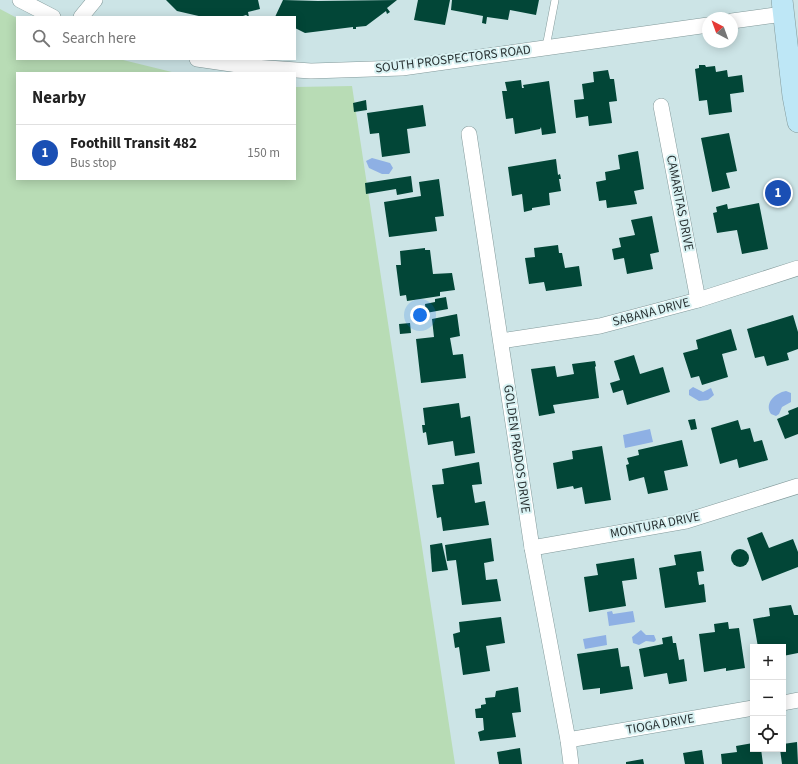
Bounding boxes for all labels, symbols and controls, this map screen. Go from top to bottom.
north arrow [702,12,738,48]
search box [16,16,296,60]
icon: search [30,27,52,49]
text: Search here [62,28,136,49]
street label: SOUTH PROSPECTORS ROAD [374,41,532,77]
text: Nearby [32,86,86,110]
text: Foothill Transit 482 [70,133,197,154]
text: 1 [42,144,48,162]
text: 150 m [247,144,280,162]
text: Bus stop [70,154,116,172]
street label: CAMARITAS DRIVE [662,154,698,253]
pin: 1 [765,178,791,208]
street label: SABANA DRIVE [610,293,692,331]
your location [410,305,430,325]
street label: GOLDEN PRADOS DRIVE [499,384,535,514]
street label: MONTURA DRIVE [609,507,702,543]
map controls [750,644,786,752]
button: + [750,644,786,680]
button: − [750,680,786,716]
street label: TIOGA DRIVE [624,709,696,739]
button: locate [750,716,786,752]

